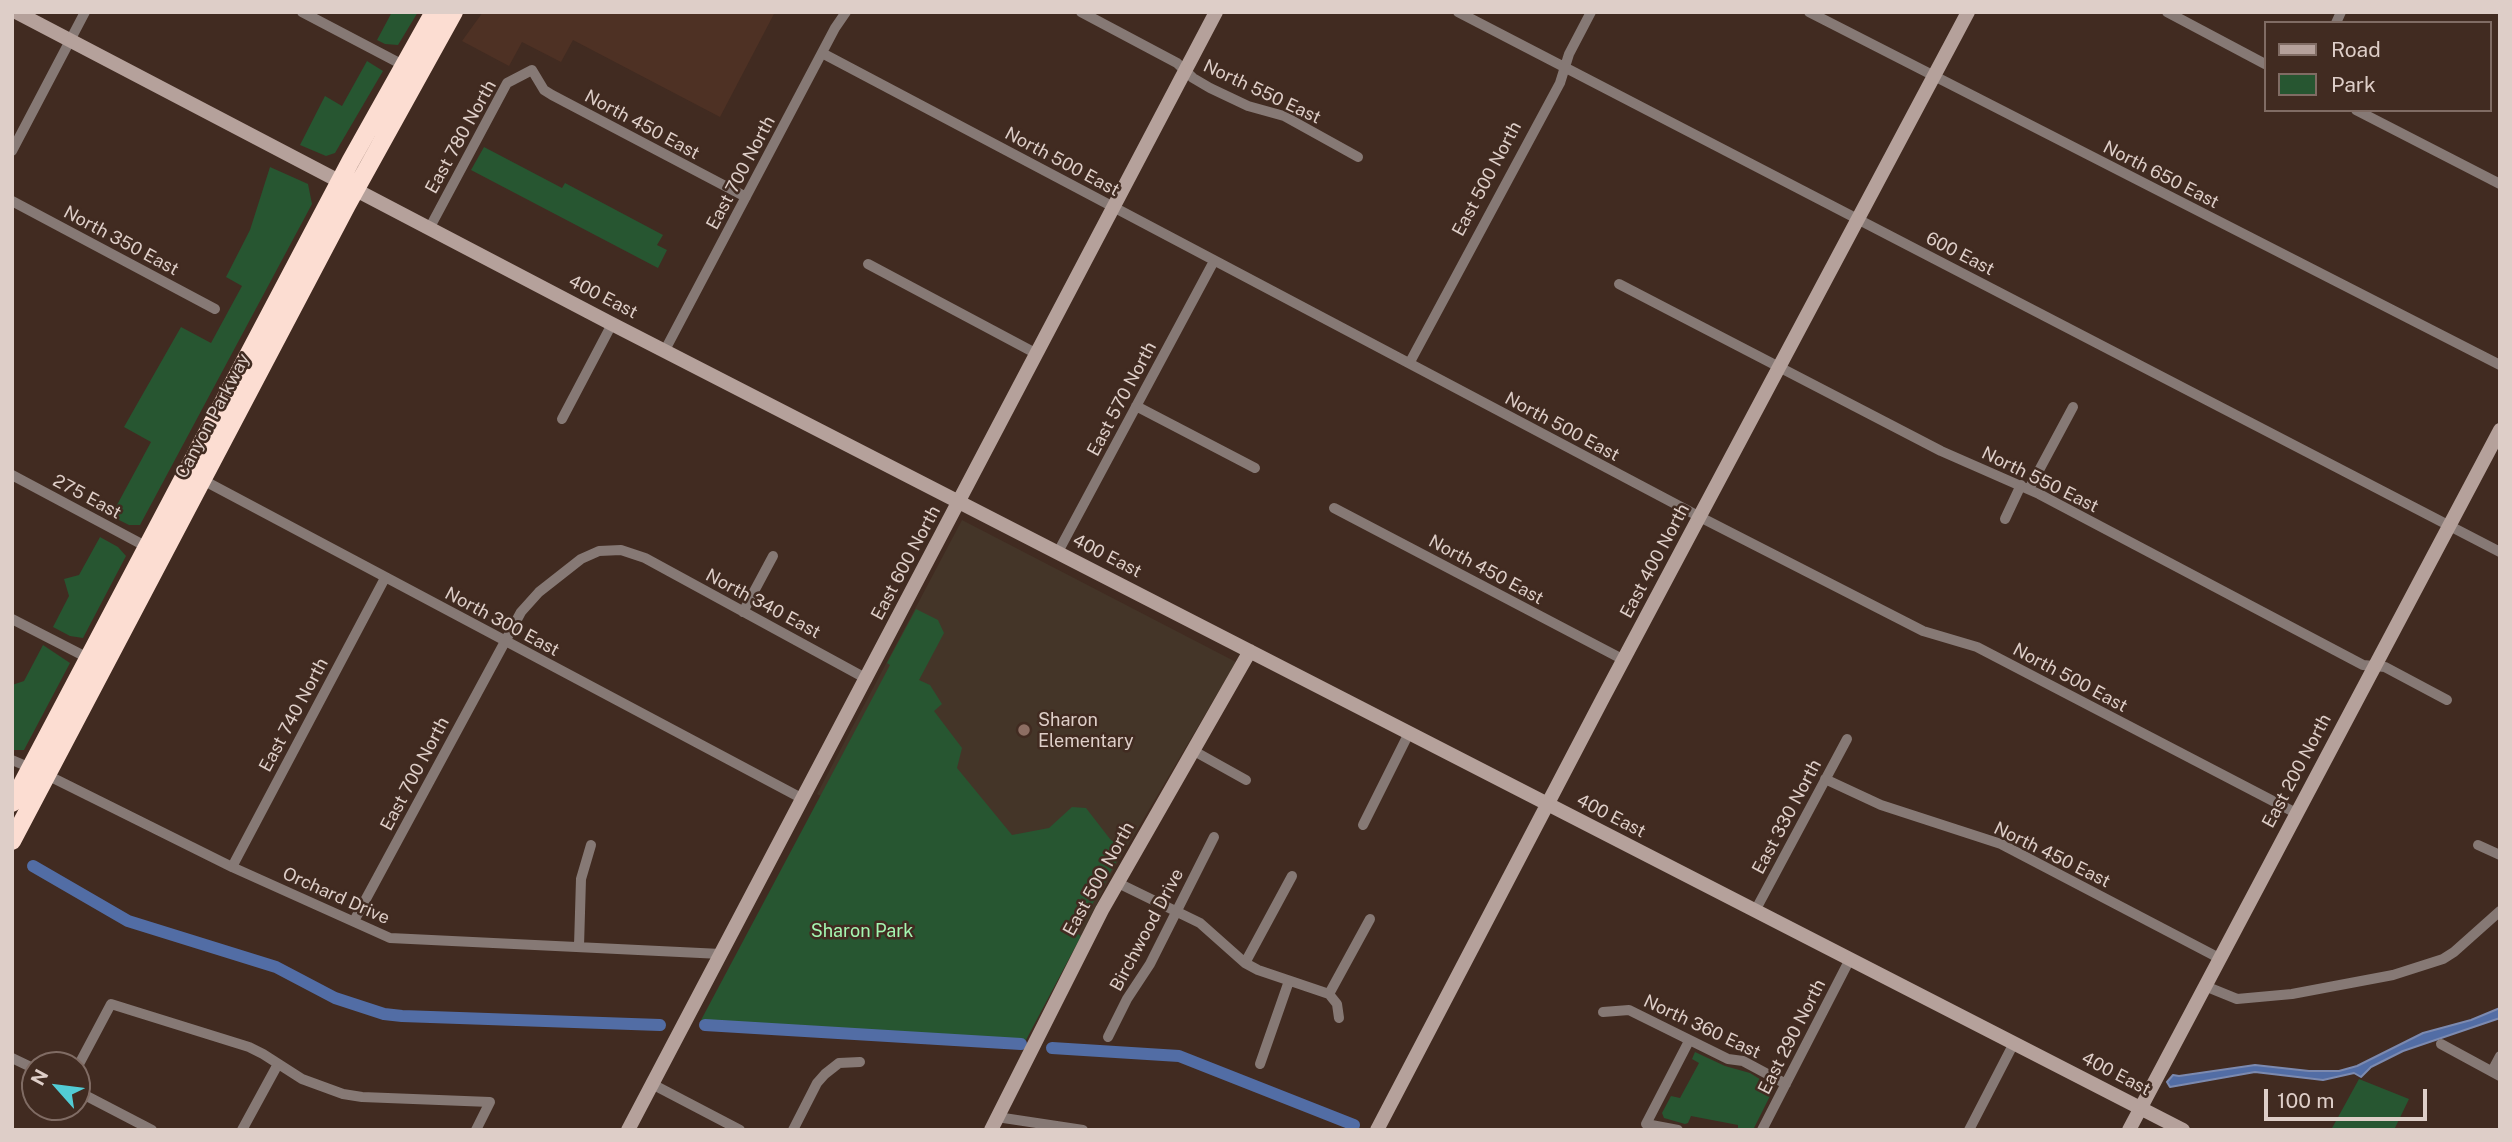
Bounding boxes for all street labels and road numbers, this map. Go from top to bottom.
street label: North 550 East [1200,55,1324,129]
street label: East 780 North [421,77,501,197]
street label: North 450 East [581,86,703,164]
street label: East 700 North [702,112,780,234]
street label: East 500 North [1448,118,1526,240]
street label: North 500 East [1001,123,1123,201]
street label: North 650 East [2099,137,2223,213]
street label: North 350 East [60,202,182,280]
street label: 600 East [1922,228,1998,280]
street label: 400 East [565,270,641,324]
street label: East 570 North [1083,338,1161,460]
street label: Canyon Parkway [171,350,255,482]
street label: North 500 East [1501,388,1623,466]
street label: North 550 East [1978,442,2102,518]
street label: 275 East [49,470,125,524]
street label: East 400 North [1616,500,1694,622]
street label: East 600 North [867,502,945,624]
street label: 400 East [1069,529,1145,583]
street label: North 450 East [1425,531,1547,609]
street label: North 340 East [702,565,824,643]
street label: North 300 East [441,583,563,661]
street label: North 500 East [2009,639,2131,717]
street label: East 740 North [255,654,333,776]
street label: East 200 North [2258,710,2336,832]
street label: East 700 North [376,713,454,835]
street label: East 330 North [1748,756,1826,878]
street label: 400 East [1573,789,1649,843]
street label: North 450 East [1990,817,2114,893]
street label: East 500 North [1059,818,1139,940]
street label: Orchard Drive [279,863,393,929]
street label: Birchwood Drive [1106,865,1188,995]
street label: East 290 North [1754,976,1830,1098]
street label: North 360 East [1640,990,1764,1064]
street label: 400 East [2078,1047,2154,1101]

